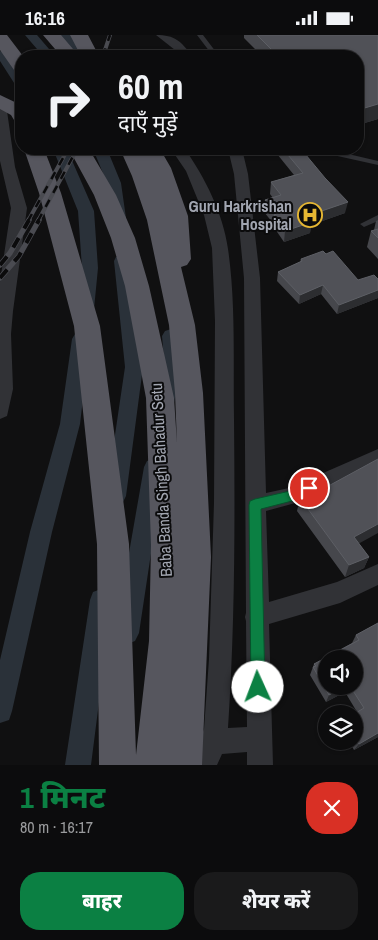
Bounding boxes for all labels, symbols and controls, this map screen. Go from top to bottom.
text: 16:16 [25,5,65,31]
text: 60 m [118,63,183,110]
icon: right [35,70,100,135]
text: दाएँ मुड़ें [118,108,178,138]
place label: Guru Harkrishan Hospital [188,195,292,235]
hospital icon: Guru Harkrishan Hospital [297,202,323,228]
street label: Baba Banda Singh Bahadur Setu [145,383,177,577]
pin [288,467,330,509]
icon: arrive [295,474,323,502]
map controls [318,650,363,750]
button: sound [318,650,363,695]
position arrow [231,660,283,712]
button: layers [318,705,363,750]
text: 1 मिनट [20,777,105,817]
button: close [306,782,358,834]
text: 80 m · 16:17 [20,816,93,838]
button: बाहर [20,872,184,930]
button: शेयर करें [194,872,358,930]

